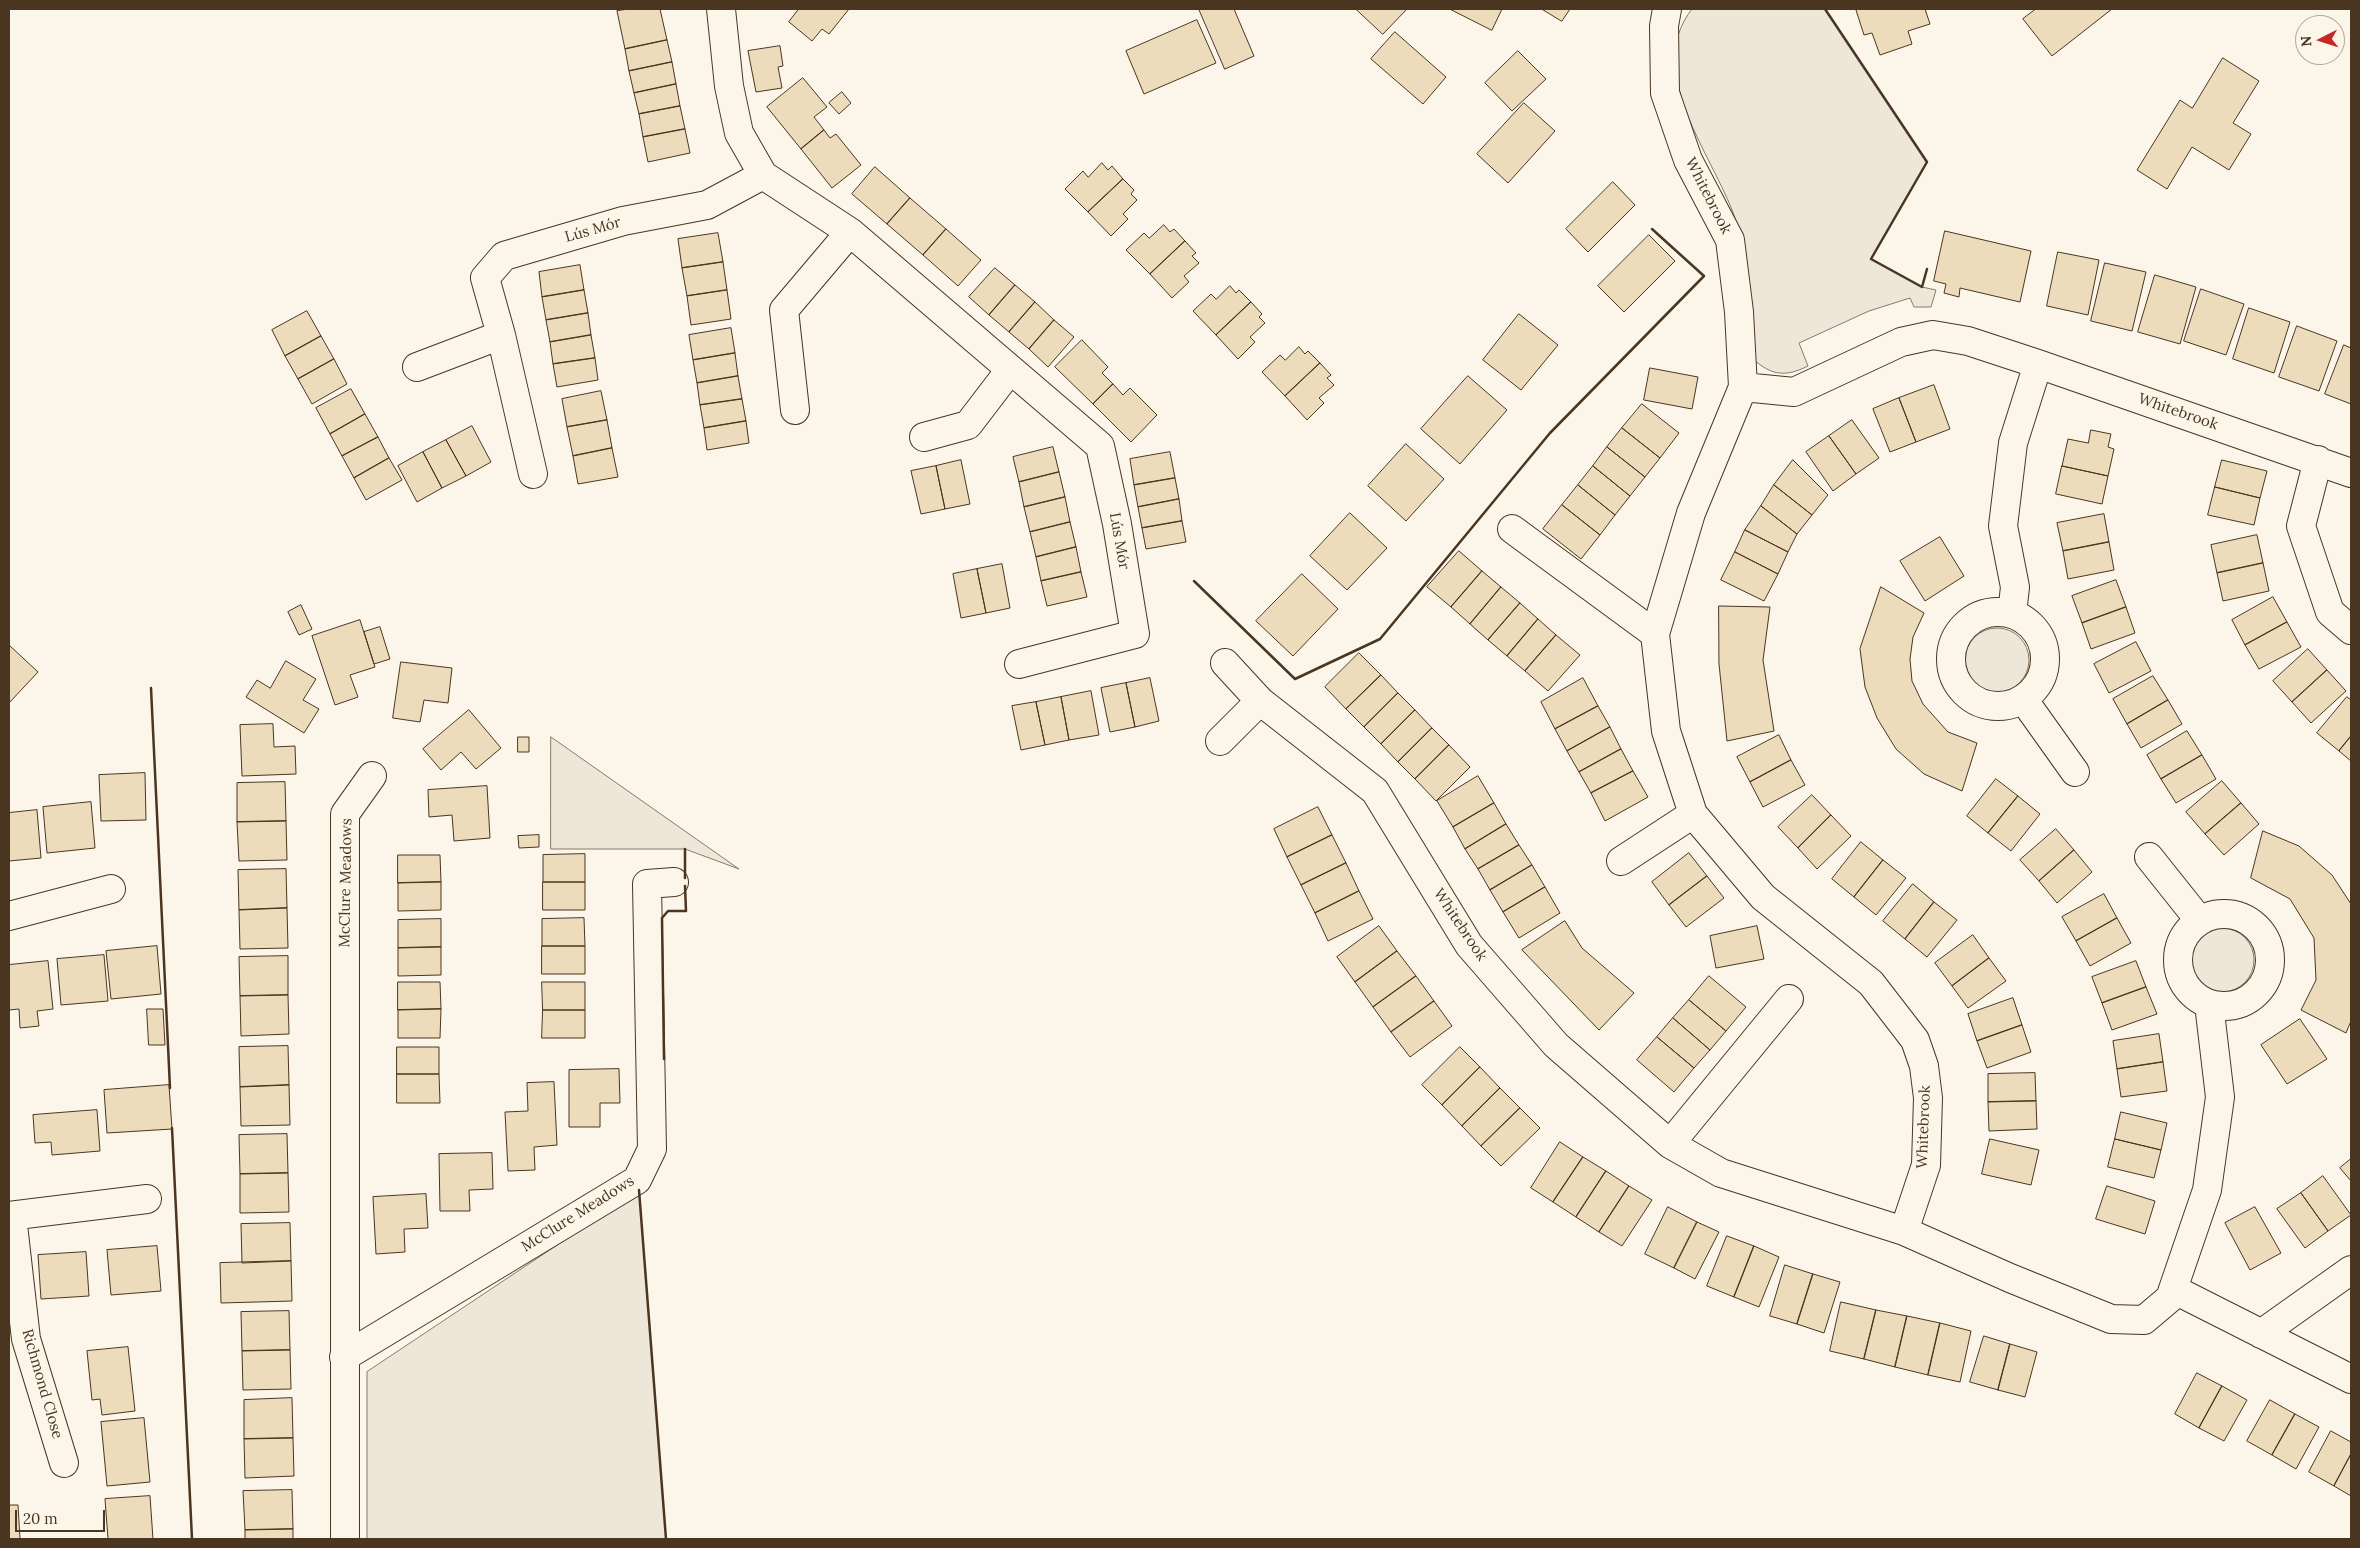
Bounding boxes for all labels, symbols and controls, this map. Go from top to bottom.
north arrow [2295,15,2345,65]
text: N [2297,35,2315,47]
street label: Whitebrook [1681,155,1735,237]
street label: Lús Mór [563,213,623,247]
street label: Whitebrook [2136,390,2220,434]
street label: Lús Mór [1105,511,1133,571]
street label: McClure Meadows [336,818,356,948]
street label: Whitebrook [1429,885,1491,965]
street label: Whitebrook [1914,1085,1934,1169]
street label: McClure Meadows [518,1172,638,1256]
street label: Richmond Close [18,1327,66,1441]
scale bar [18,1500,108,1532]
text: 20 m [23,1509,58,1528]

